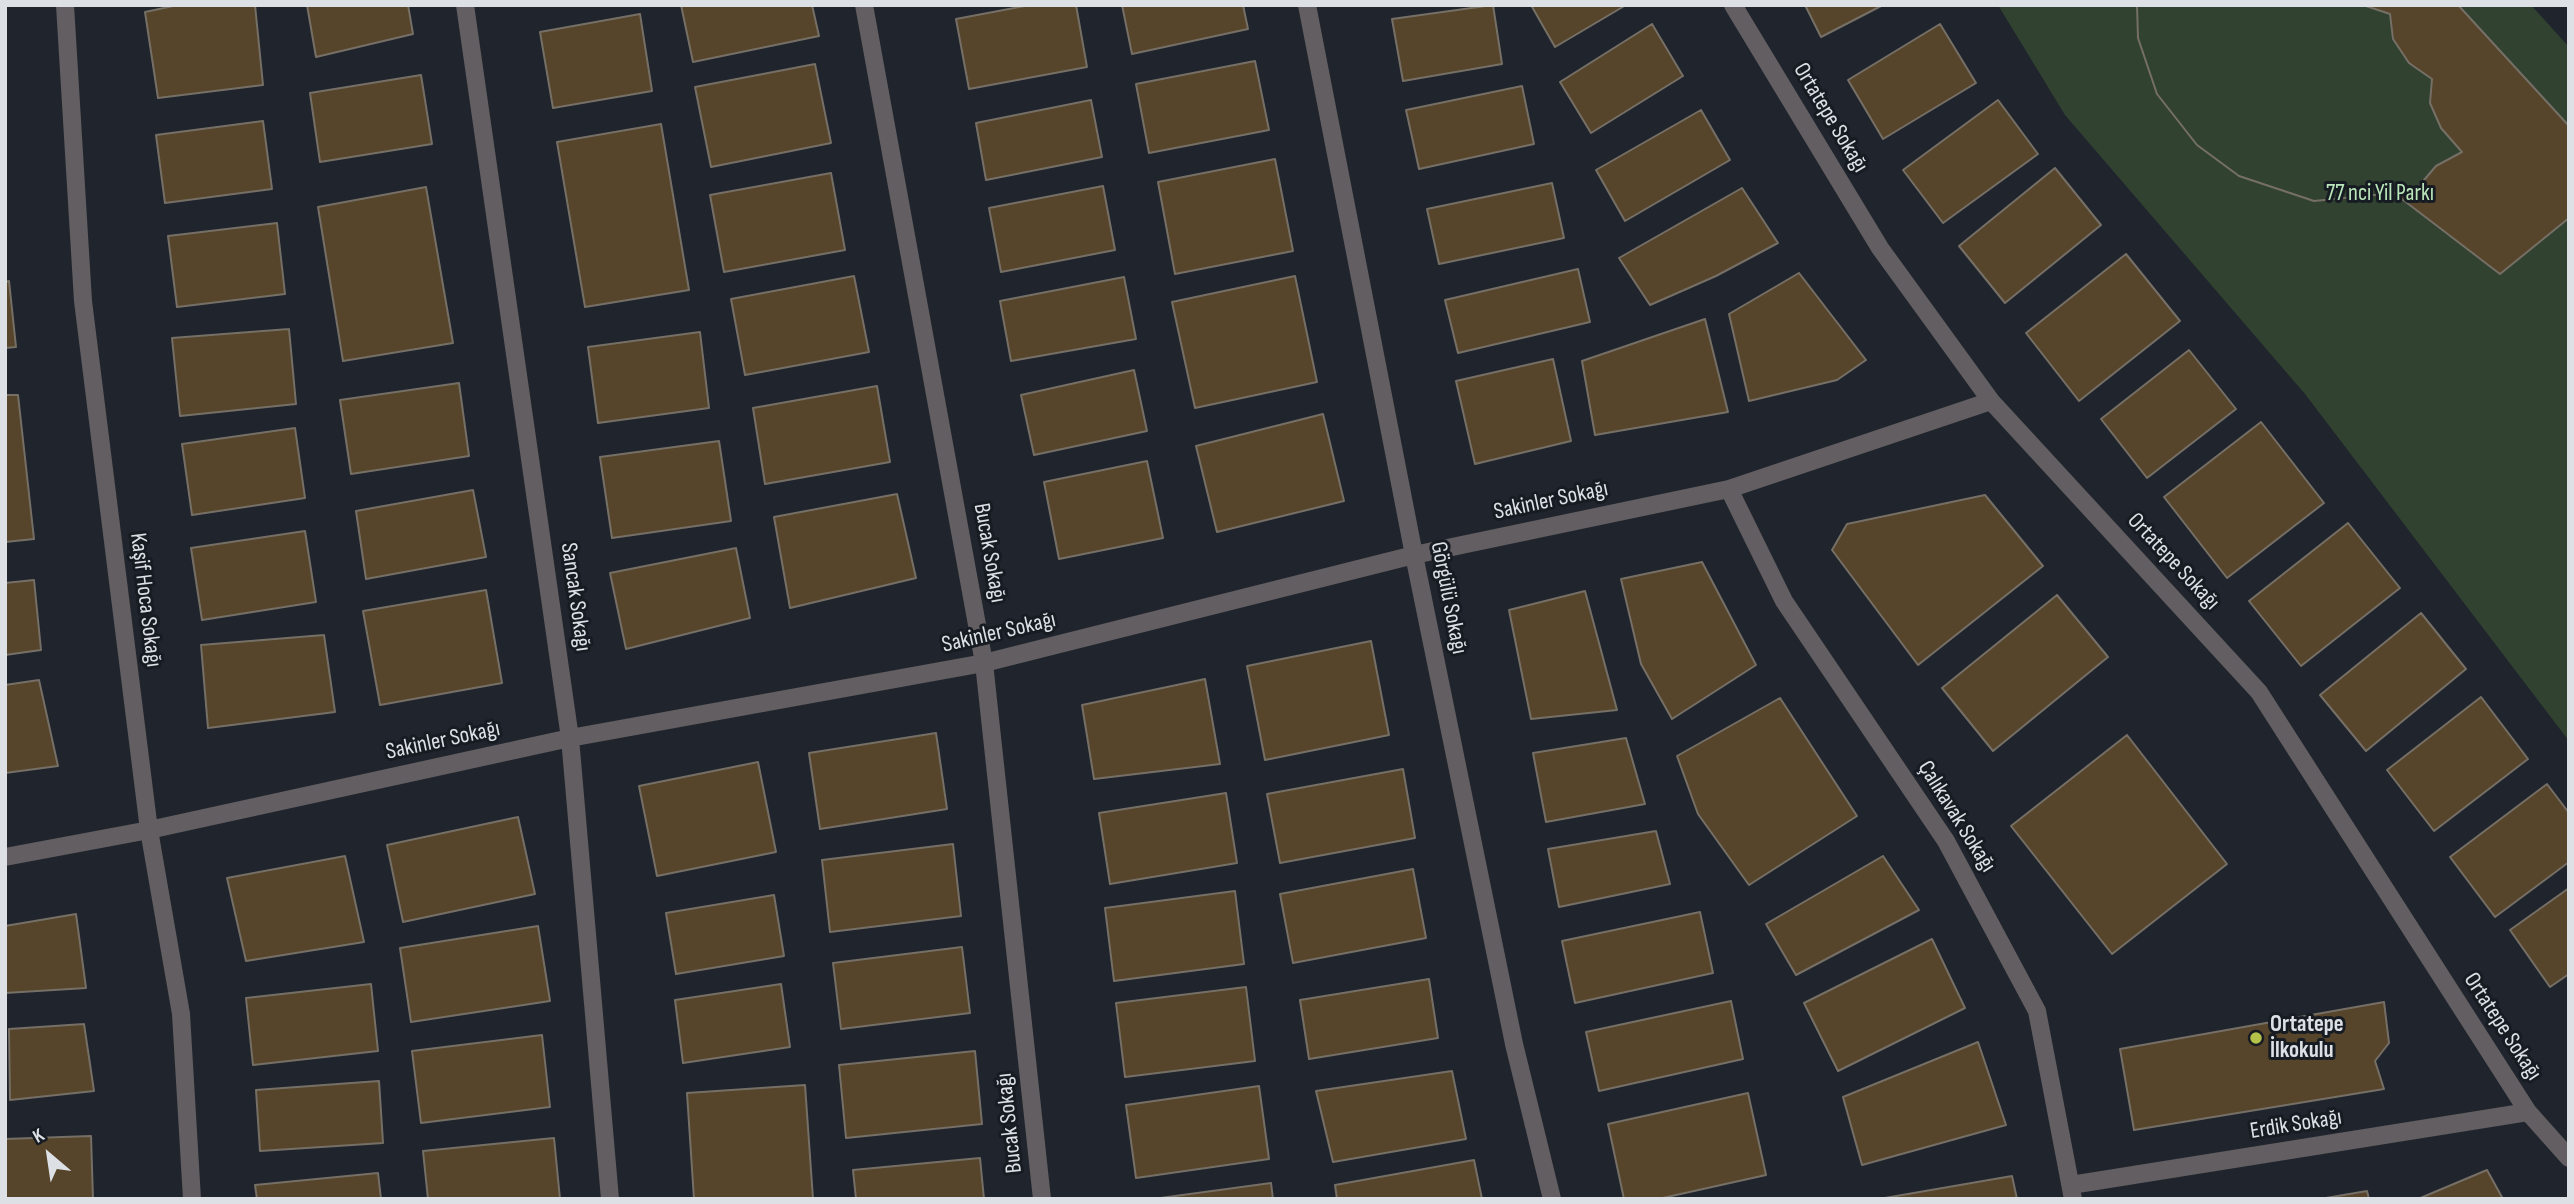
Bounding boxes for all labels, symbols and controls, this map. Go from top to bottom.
street label: Ortatepe Sokağı [1787,58,1873,178]
park label: 77 nci Yil Parkı [2326,180,2434,208]
street label: Sakinler Sokağı [1491,475,1611,527]
street label: Bucak Sokağı [967,501,1011,605]
street label: Ortatepe Sokağı [2121,508,2225,616]
street label: Kaşif Hoca Sokağı [123,531,167,669]
street label: Görgülü Sokağı [1424,539,1472,657]
street label: Sancak Sokağı [554,541,596,653]
street label: Sakinler Sokağı [939,607,1059,659]
street label: Sakinler Sokağı [383,715,503,767]
street label: Çalıkavak Sokağı [1911,756,2001,878]
street label: Ortatepe Sokağı [2457,968,2547,1086]
place label: Ortatepe İlkokulu [2270,1011,2343,1065]
marker: Ortatepe İlkokulu [2248,1030,2264,1046]
street label: Bucak Sokağı [991,1072,1029,1174]
street label: Erdik Sokağı [2248,1104,2344,1146]
north arrow [14,1120,84,1190]
text: K [29,1124,48,1149]

